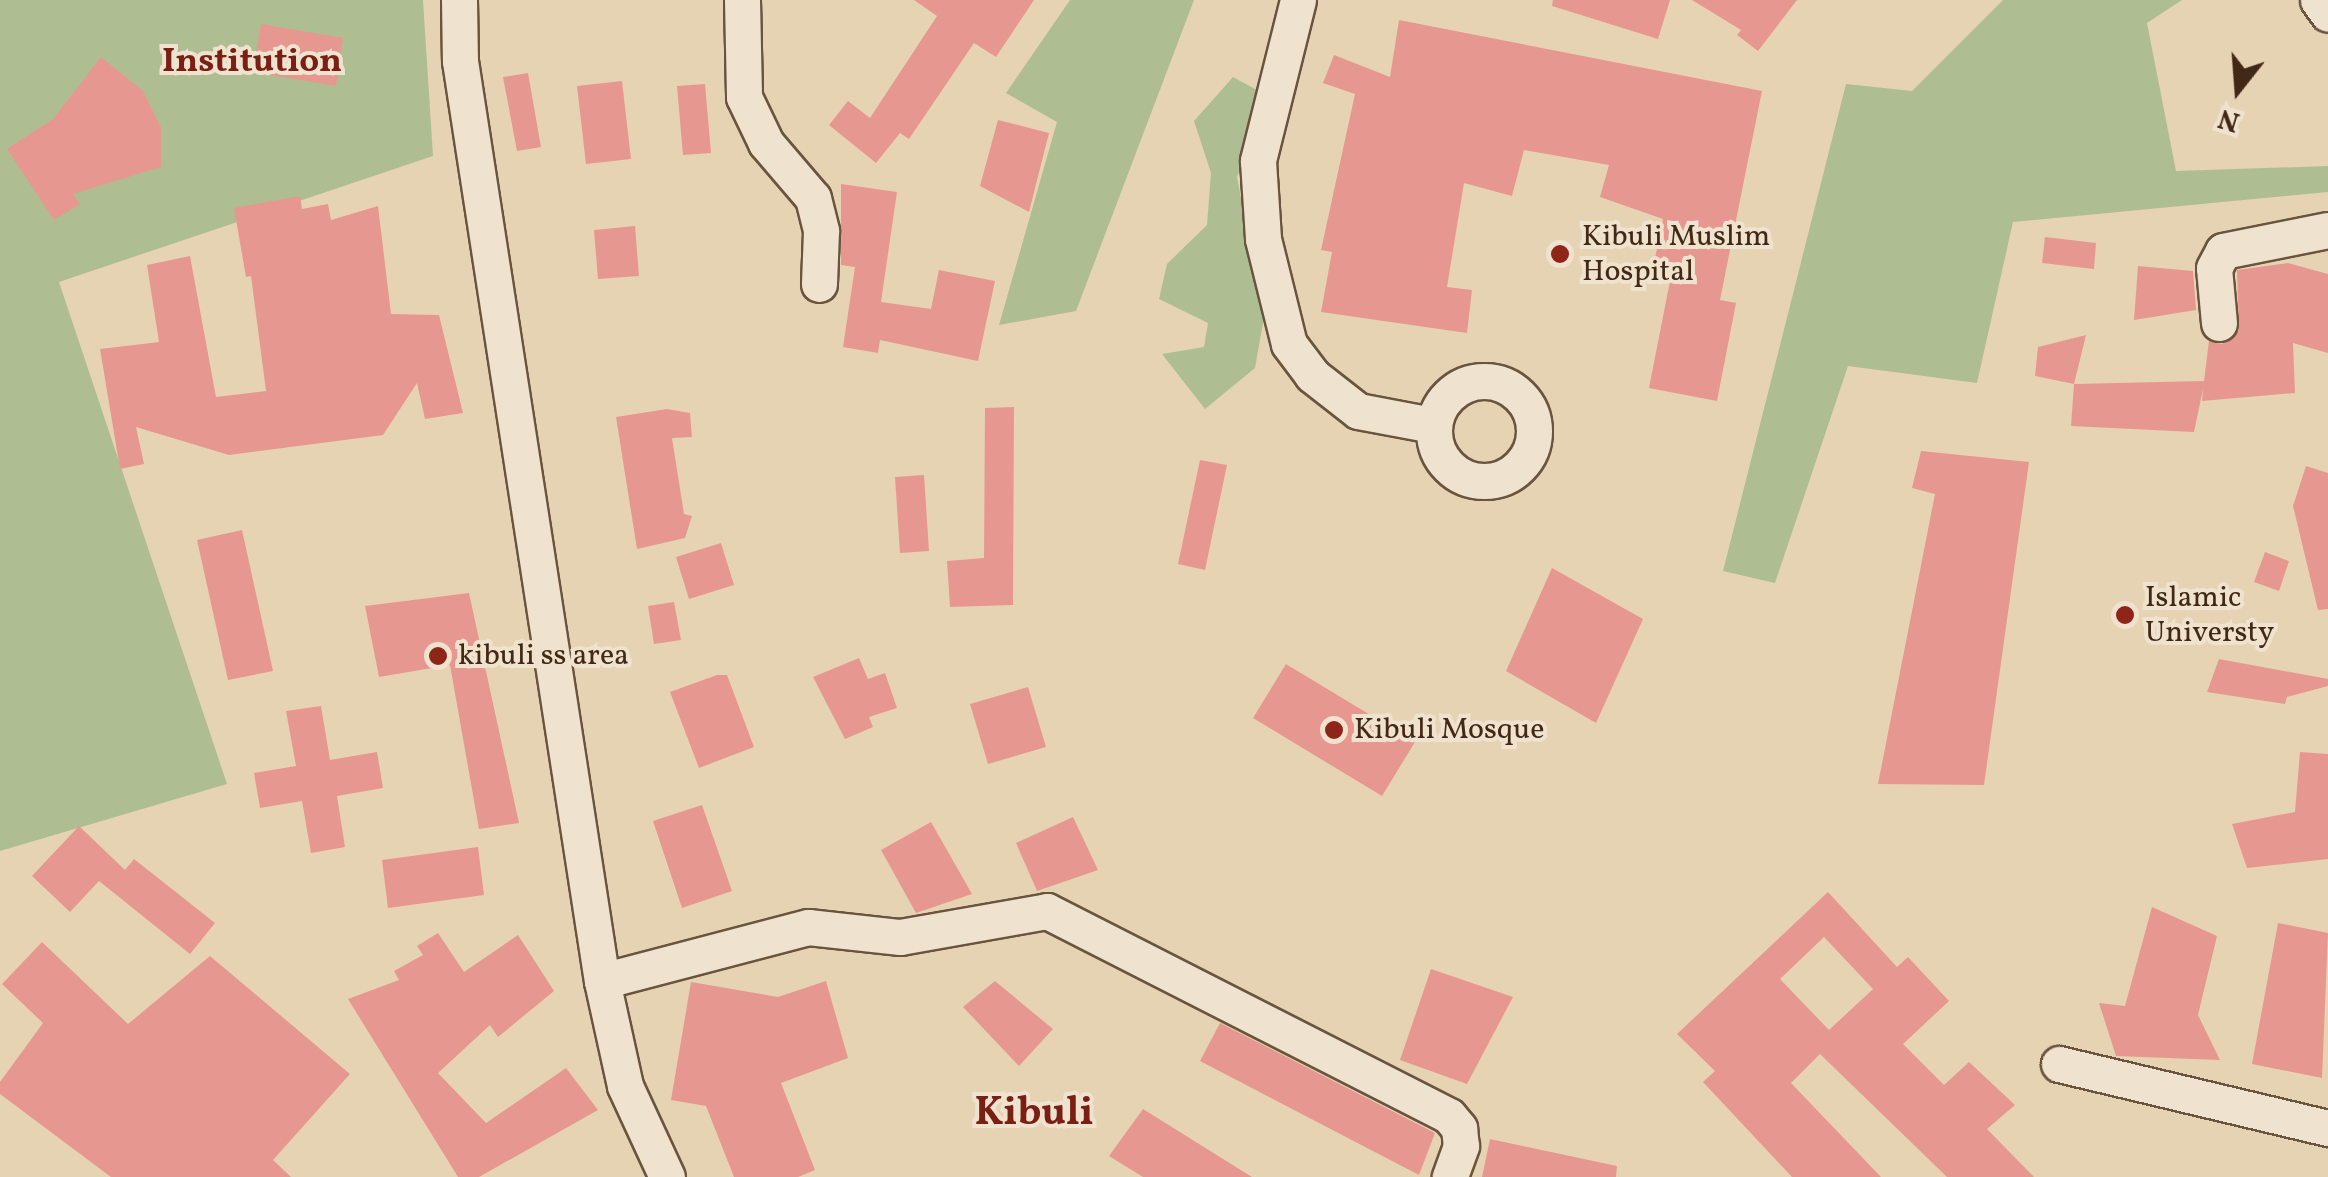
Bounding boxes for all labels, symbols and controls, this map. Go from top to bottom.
north arrow [2188,40,2288,140]
district label: Institution [162,41,342,83]
text: N [2214,98,2245,141]
place label: Kibuli Muslim Hospital [1582,219,1770,290]
marker: Kibuli Muslim Hospital [1547,241,1573,267]
place label: Islamic Universty [2145,580,2274,650]
marker: Islamic Universty [2114,604,2136,626]
place label: kibuli ss area [458,638,629,674]
marker: kibuli ss area [427,645,449,667]
place label: Kibuli Mosque [1354,712,1544,748]
marker: Kibuli Mosque [1323,719,1345,741]
district label: Kibuli [974,1090,1094,1138]

